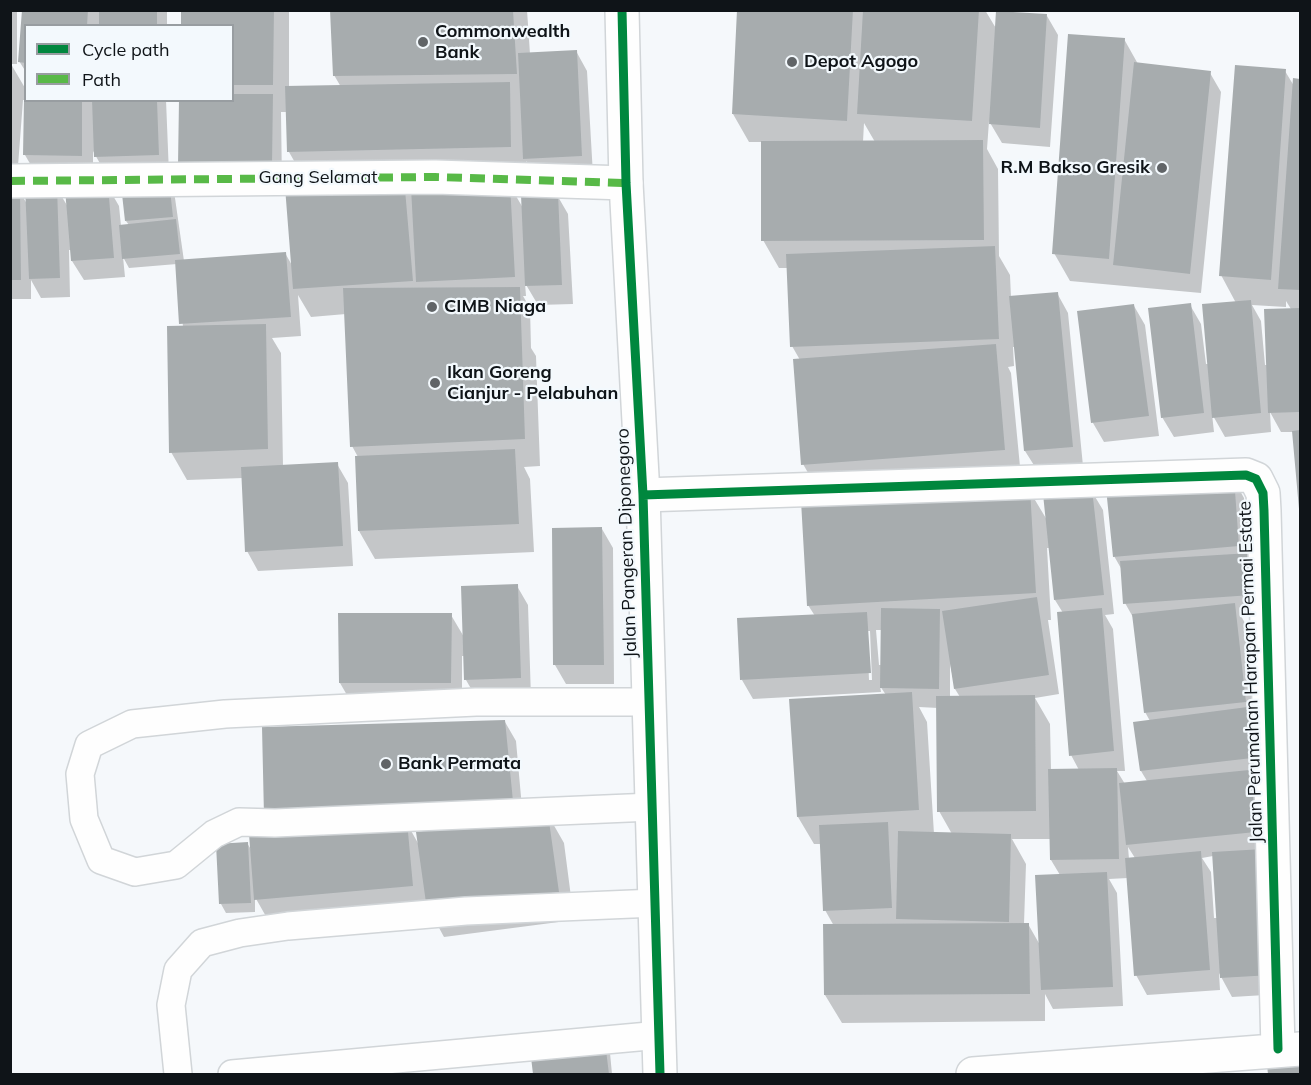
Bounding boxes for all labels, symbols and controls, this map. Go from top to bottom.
place label: Commonwealth Bank [435,21,570,63]
legend [24,24,234,102]
marker: Commonwealth Bank [416,35,430,49]
text: Cycle path [82,38,169,61]
place label: Depot Agogo [804,51,918,73]
marker: Depot Agogo [785,55,799,69]
text: Path [82,68,121,91]
place label: R.M Bakso Gresik [1001,157,1150,179]
marker: R.M Bakso Gresik [1155,161,1169,175]
street label: Gang Selamat [258,167,378,189]
place label: CIMB Niaga [444,296,546,318]
marker: CIMB Niaga [425,300,439,314]
place label: Ikan Goreng Cianjur - Pelabuhan [447,362,618,404]
marker: Ikan Goreng Cianjur - Pelabuhan [428,376,442,390]
street label: Jalan Pangeran Diponegoro [612,428,642,658]
street label: Jalan Perumahan Harapan Permai Estate [1234,500,1268,844]
place label: Bank Permata [398,753,521,775]
marker: Bank Permata [379,757,393,771]

